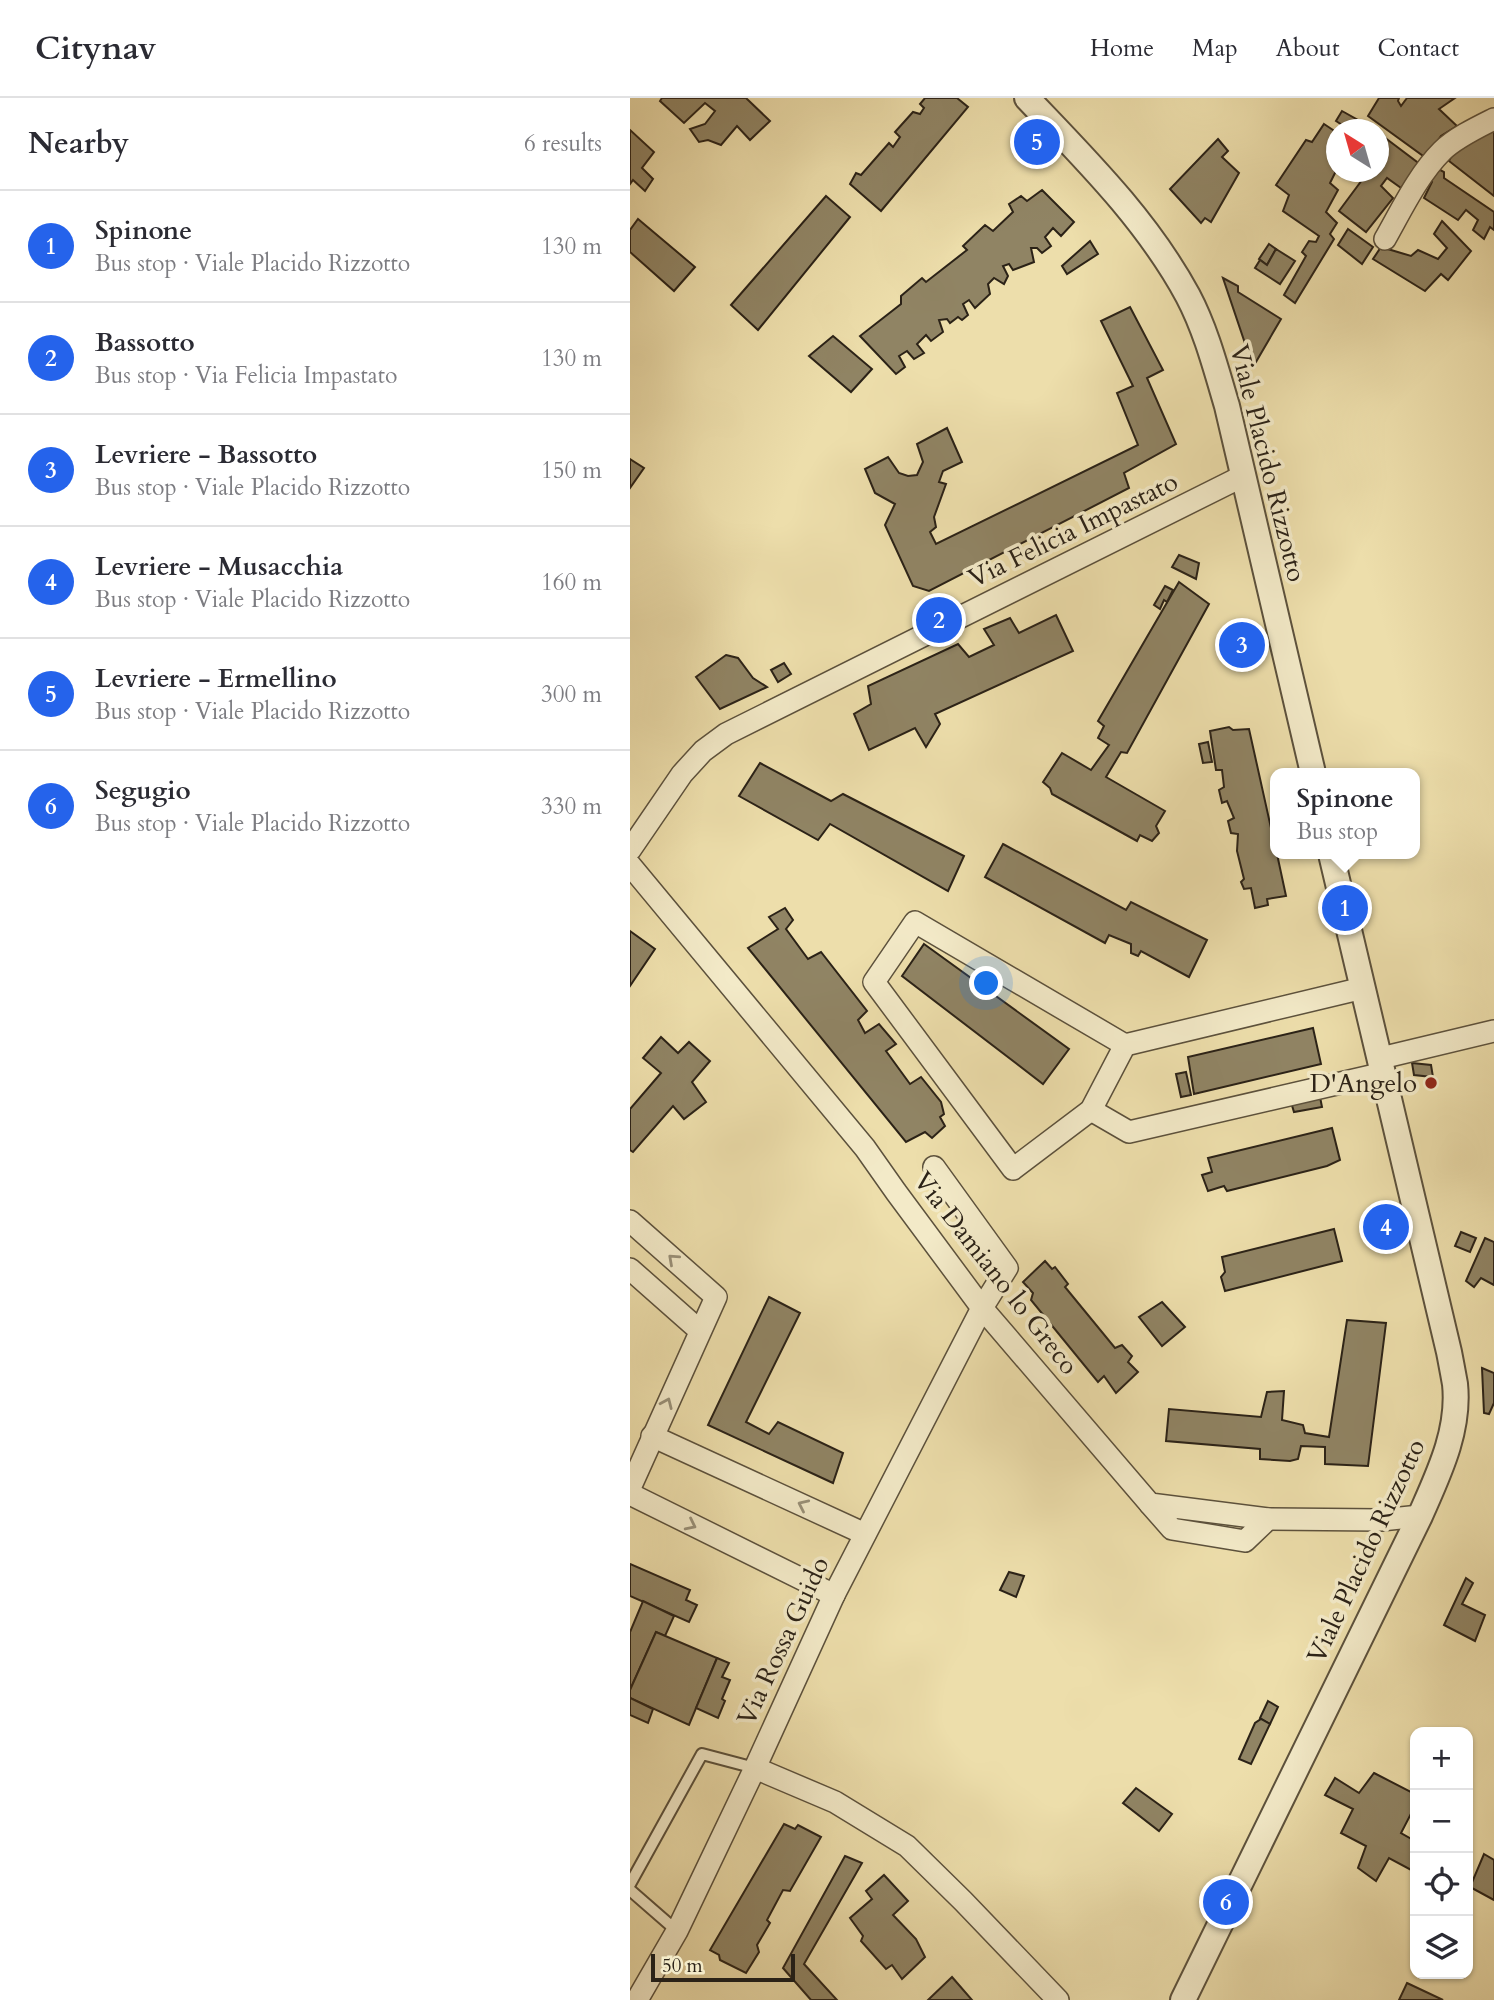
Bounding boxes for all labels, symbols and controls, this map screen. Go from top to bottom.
text: Citynav [35,26,156,71]
text: Home [1090,32,1154,65]
text: Map [1192,32,1238,65]
text: About [1276,32,1340,65]
text: Contact [1378,32,1459,65]
pin: 5 [1014,116,1060,168]
north arrow [1326,119,1389,182]
text: Nearby [28,123,129,164]
text: 6 results [524,128,602,159]
text: Spinone [95,213,192,248]
text: 1 [45,231,57,262]
text: 130 m [541,231,602,262]
text: Bus stop · Viale Placido Rizzotto [95,248,410,279]
text: Bassotto [95,325,195,360]
street label: Viale Placido Rizzotto [1222,341,1314,585]
text: 2 [45,343,57,374]
text: 130 m [541,343,602,374]
text: Bus stop · Via Felicia Impastato [95,360,397,391]
text: Levriere - Bassotto [95,437,317,472]
text: 3 [45,455,57,486]
text: 150 m [541,455,602,486]
street label: Via Felicia Impastato [962,464,1184,596]
text: Bus stop · Viale Placido Rizzotto [95,472,410,503]
text: Levriere - Musacchia [95,549,343,584]
text: 4 [45,567,57,598]
text: 160 m [541,567,602,598]
text: Bus stop · Viale Placido Rizzotto [95,584,410,615]
pin: 2 [916,594,962,646]
pin: 3 [1219,619,1265,671]
text: Levriere - Ermellino [95,661,337,696]
text: 5 [45,679,57,710]
text: 300 m [541,679,602,710]
text: Bus stop · Viale Placido Rizzotto [95,696,410,727]
popup [1270,768,1420,859]
text: Segugio [95,773,191,808]
text: Spinone [1296,781,1394,816]
text: 6 [45,791,57,822]
text: 330 m [541,791,602,822]
text: Bus stop · Viale Placido Rizzotto [95,808,410,839]
text: Bus stop [1296,816,1378,847]
pin: 1 [1322,882,1368,934]
your location [969,966,1003,1000]
place label: D'Angelo [1310,1066,1417,1101]
marker: D'Angelo [1423,1075,1439,1091]
street label: Via Damiano lo Greco [906,1164,1086,1382]
pin: 4 [1363,1201,1409,1253]
one-way arrow [668,1255,681,1267]
one-way arrow [659,1398,673,1410]
street label: Viale Placido Rizzotto [1299,1433,1433,1669]
one-way arrow [798,1499,811,1513]
one-way arrow [684,1516,696,1530]
street label: Via Rossa Guido [729,1551,837,1731]
map controls [1410,1727,1473,1979]
button: + [1410,1727,1473,1790]
button: − [1410,1790,1473,1853]
button: locate [1410,1853,1473,1916]
pin: 6 [1203,1876,1249,1928]
button: layers [1410,1916,1473,1979]
scale bar [651,1951,794,1983]
text: 50 m [662,1953,703,1979]

